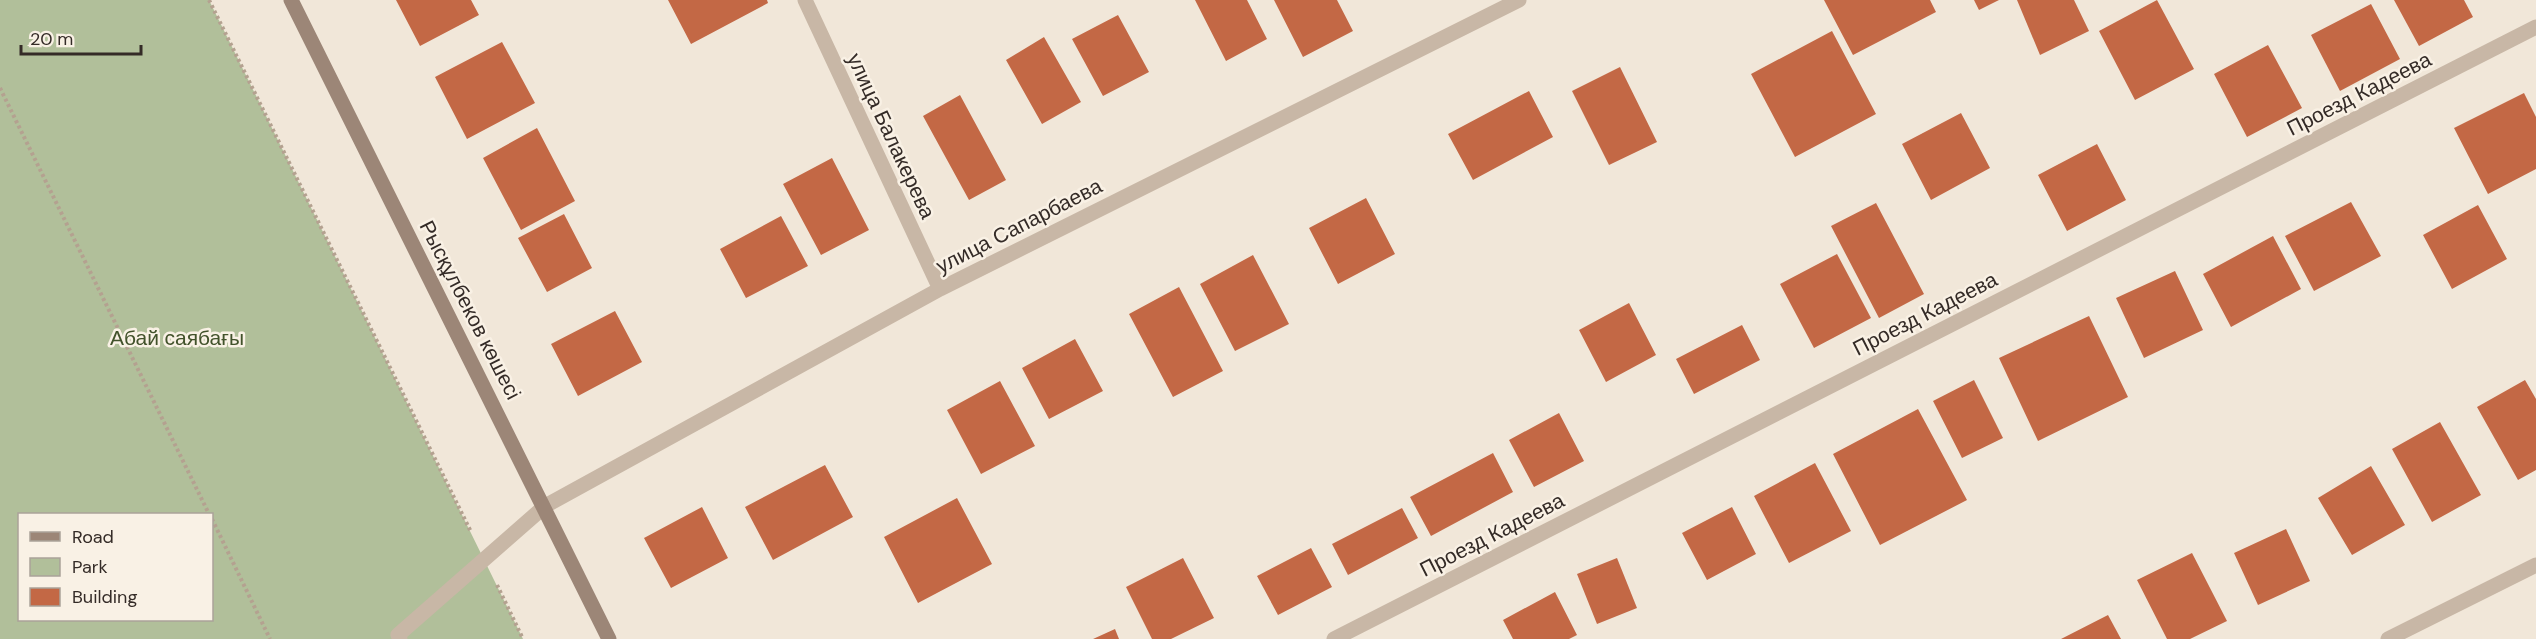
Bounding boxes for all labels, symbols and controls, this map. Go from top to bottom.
scale bar [21,18,141,56]
text: 20 m [30,27,73,51]
street label: Проезд Кадеева [2282,45,2436,143]
street label: улица Балакерева [840,49,942,224]
street label: улица Сапарбаева [931,172,1107,280]
street label: Рысқұлбеков көшесі [413,216,527,404]
street label: Проезд Кадеева [1848,265,2002,363]
park label: Абай саябағы [110,324,244,352]
street label: Проезд Кадеева [1415,486,1569,584]
legend [18,513,213,621]
text: Road [72,525,114,549]
text: Park [72,555,108,579]
text: Building [72,585,137,609]

